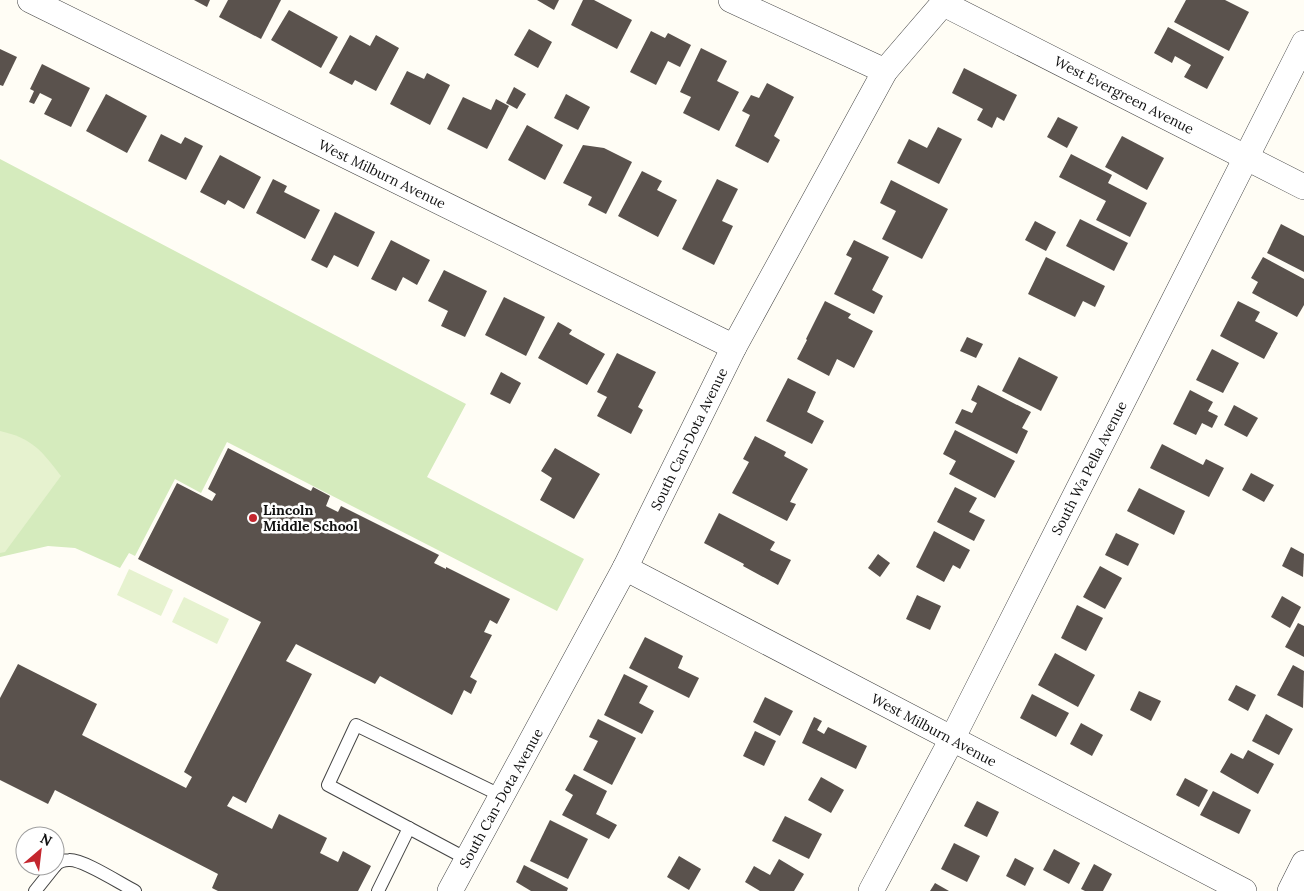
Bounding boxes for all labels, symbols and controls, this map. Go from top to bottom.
street label: West Evergreen Avenue [1051,52,1197,138]
street label: West Milburn Avenue [315,135,449,213]
street label: South Can-Dota Avenue [647,364,732,513]
street label: South Wa Pella Avenue [1047,398,1131,538]
place label: Lincoln Middle School [263,501,358,535]
marker: Lincoln Middle School [247,512,259,524]
street label: West Milburn Avenue [868,689,1000,771]
street label: South Can-Dota Avenue [455,725,547,871]
north arrow [15,826,65,876]
text: N [37,829,55,850]

